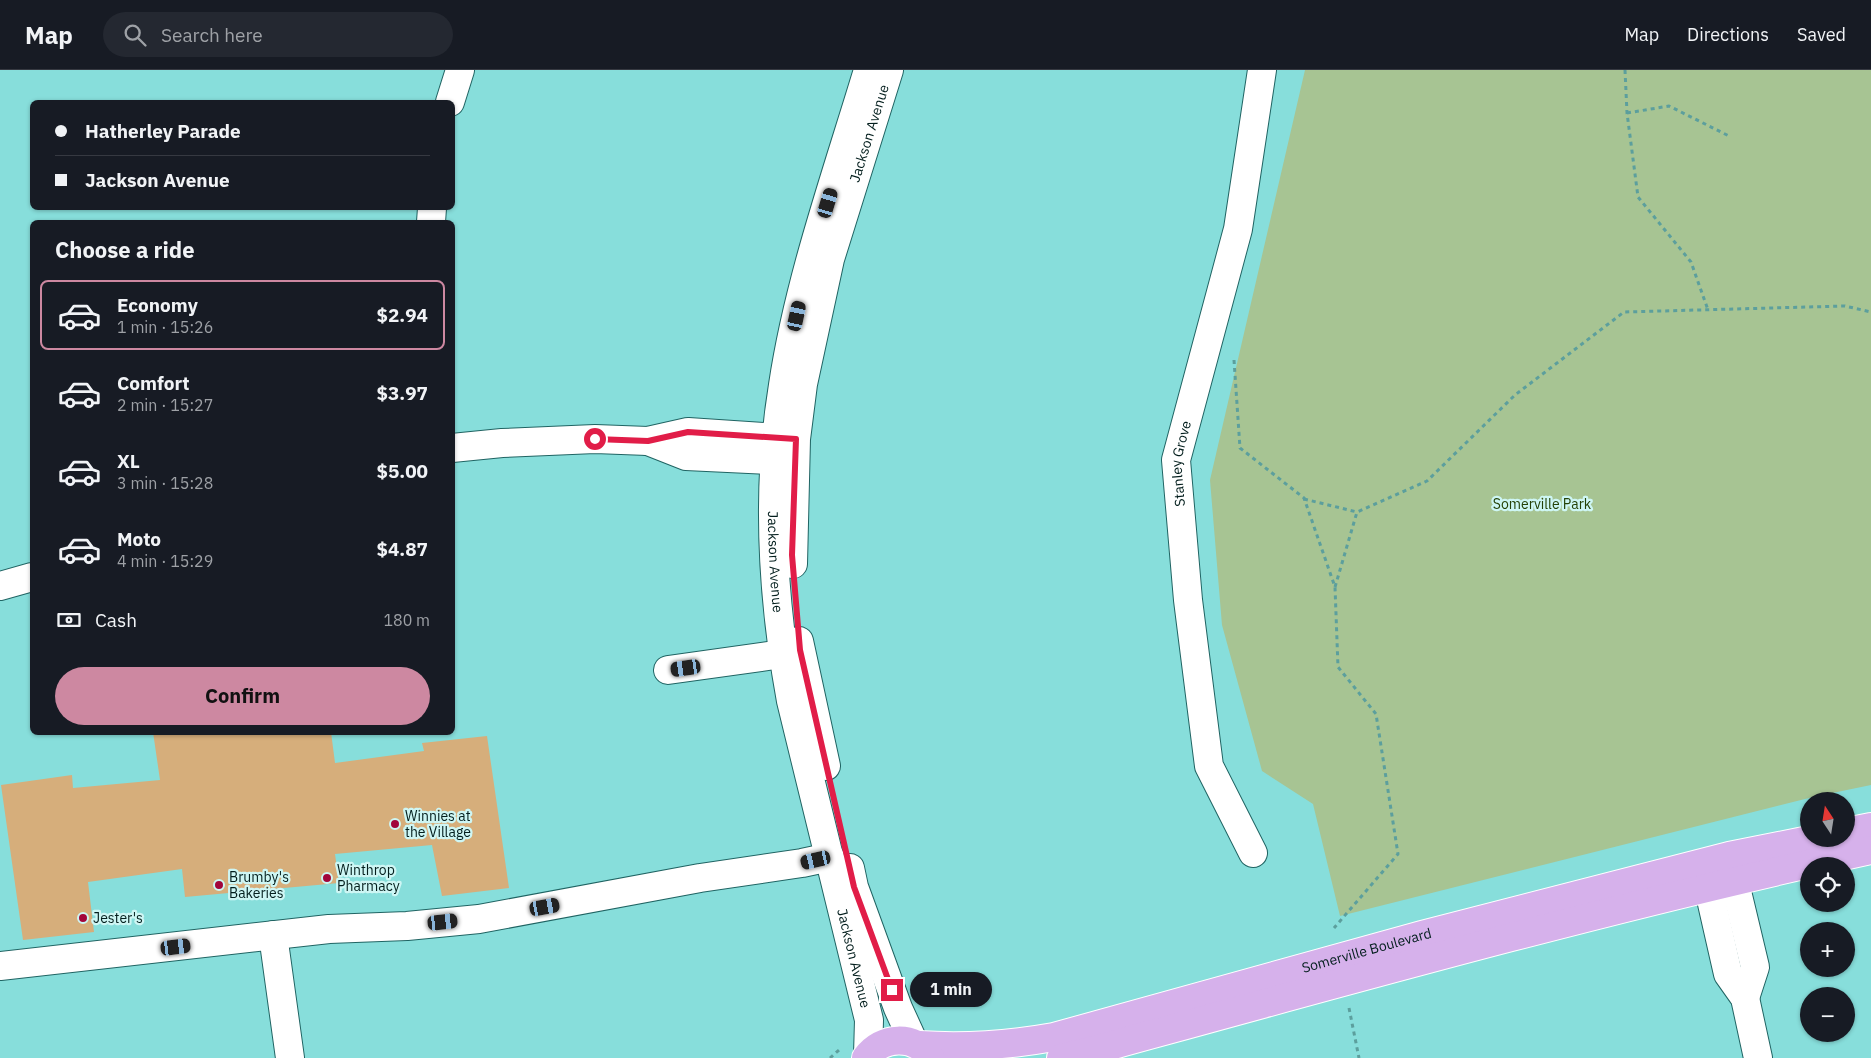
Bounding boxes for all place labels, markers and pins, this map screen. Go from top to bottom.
place label: Winnies at the Village [405,807,471,841]
marker: Winnies at the Village [389,818,401,830]
place label: Winthrop Pharmacy [337,861,400,895]
place label: Brumby's Bakeries [229,868,289,902]
marker: Winthrop Pharmacy [321,872,333,884]
marker: Brumby's Bakeries [213,879,225,891]
place label: Jester's [93,909,143,927]
marker: Jester's [77,912,89,924]

